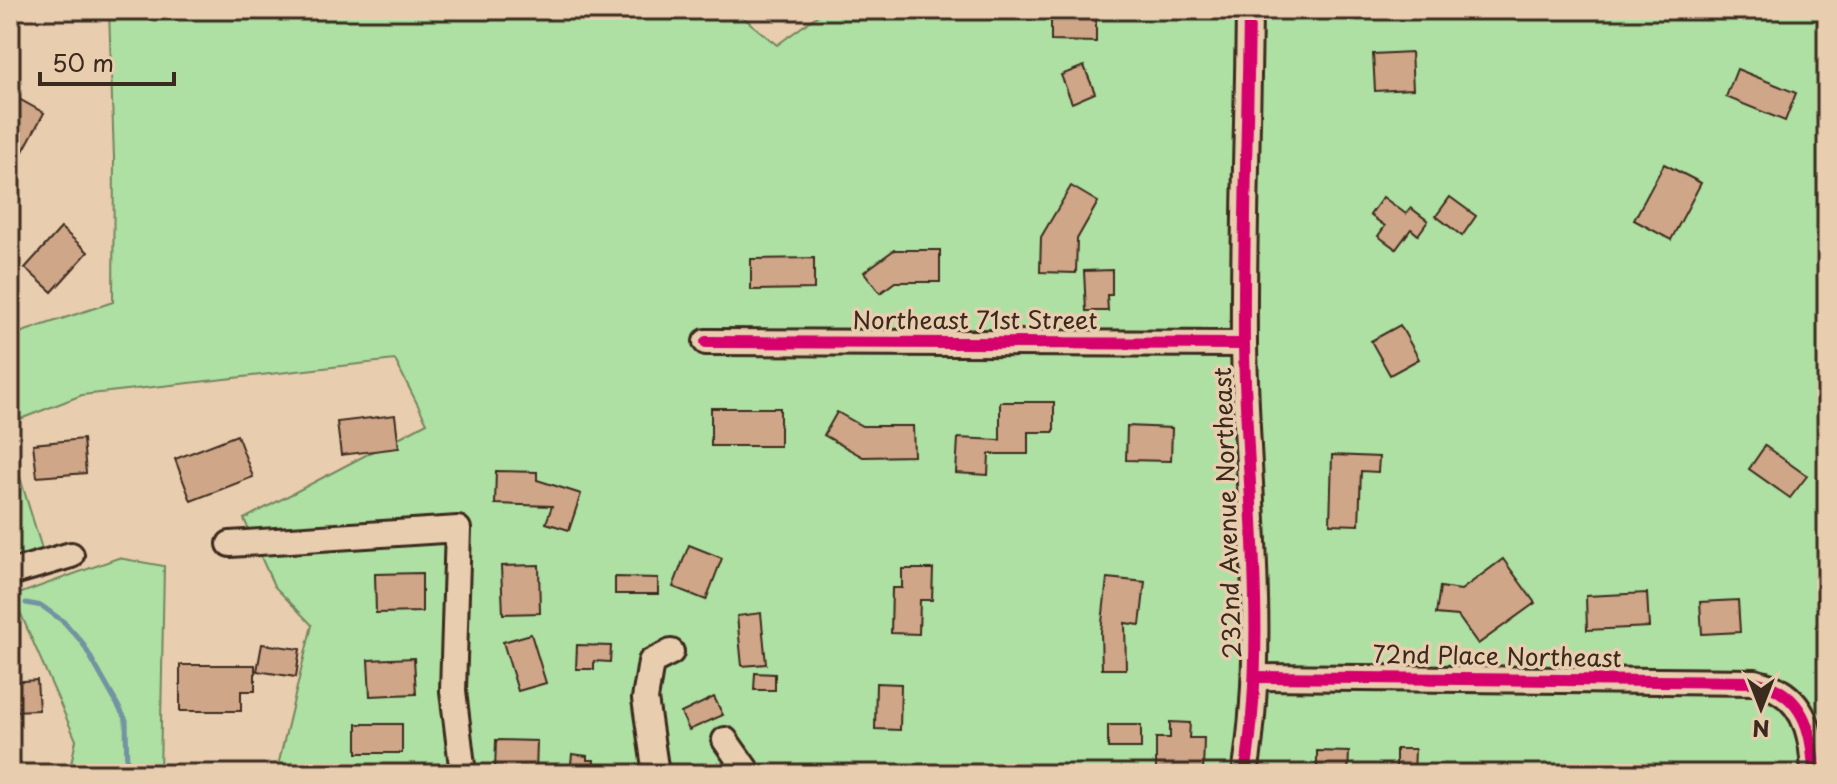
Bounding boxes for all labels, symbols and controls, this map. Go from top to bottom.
scale bar [40,36,174,86]
text: 50 m [52,44,114,80]
street label: Northeast 71st Street [853,301,1097,337]
street label: 232nd Avenue Northeast [1203,367,1249,659]
street label: 72nd Place Northeast [1372,635,1622,675]
north arrow [1721,668,1801,748]
text: N [1752,713,1770,746]

